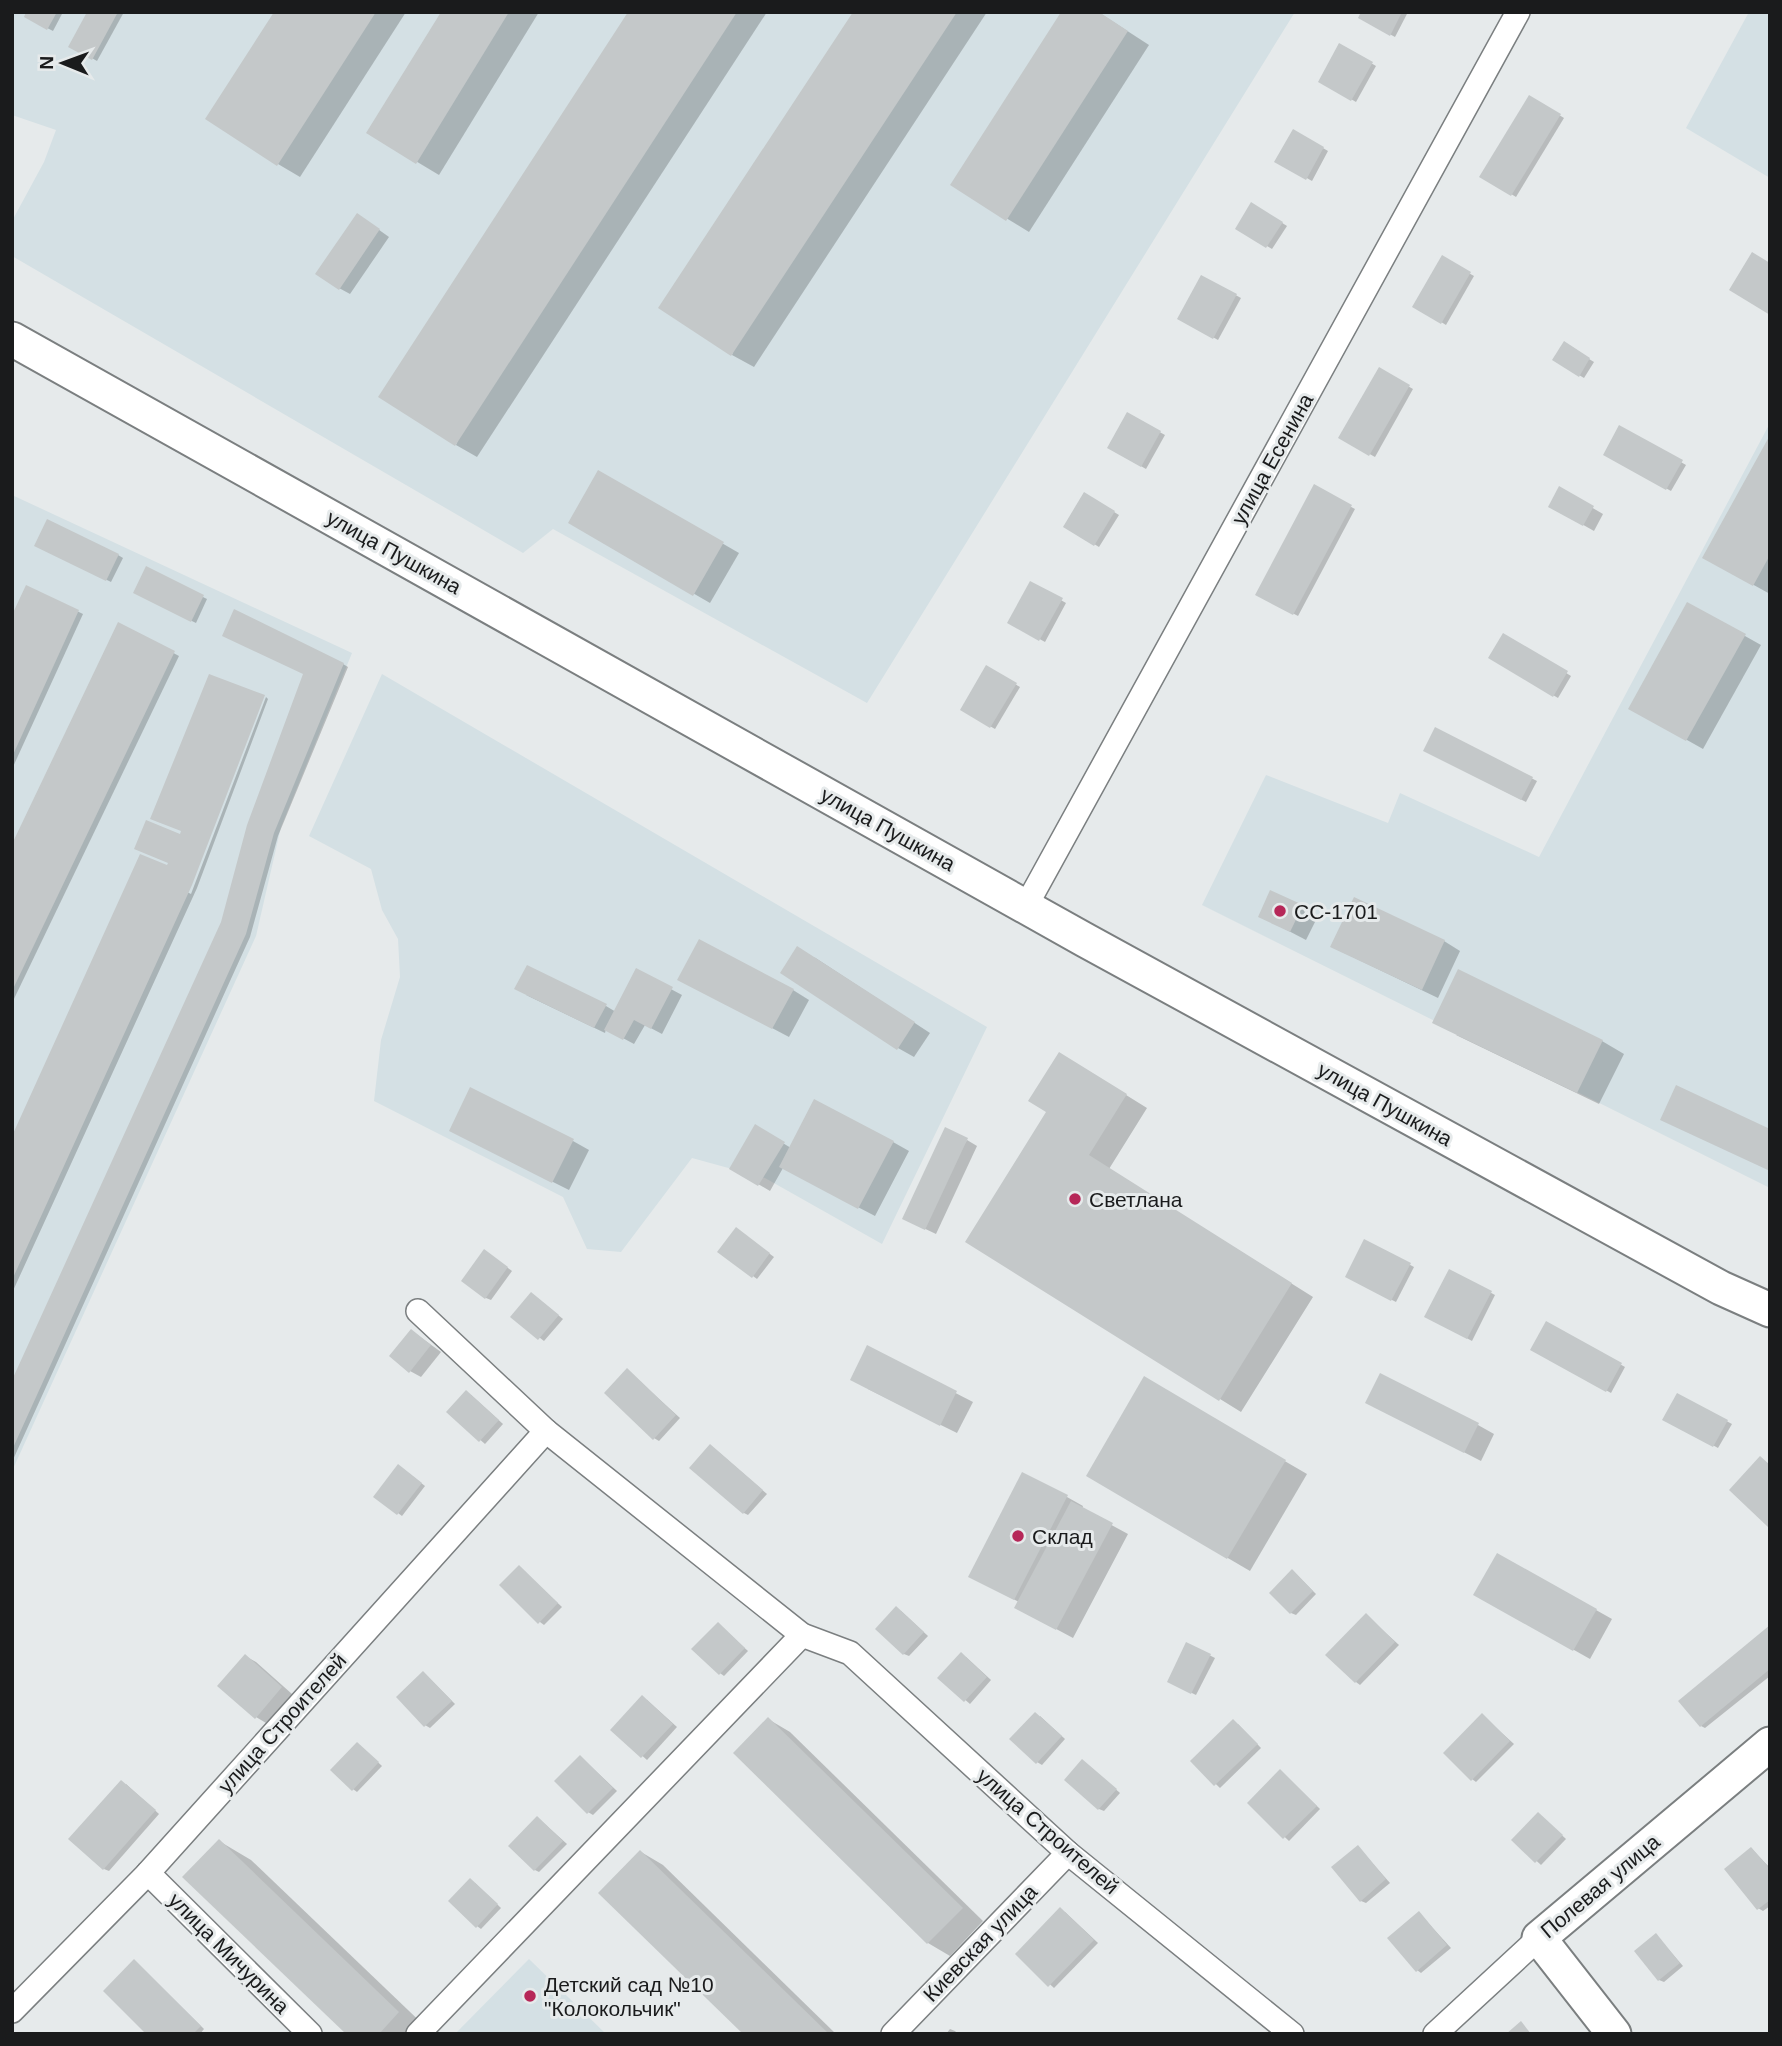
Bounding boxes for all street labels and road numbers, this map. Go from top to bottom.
street label: улица Есенина [1227,389,1318,528]
street label: улица Пушкина [323,506,466,599]
street label: улица Пушкина [817,783,960,876]
street label: улица Пушкина [1314,1058,1457,1151]
street label: улица Строителей [213,1649,351,1797]
street label: улица Строителей [973,1763,1123,1899]
street label: Полевая улица [1536,1829,1664,1942]
street label: Киевская улица [918,1880,1042,2006]
street label: улица Мичурина [164,1888,294,2018]

